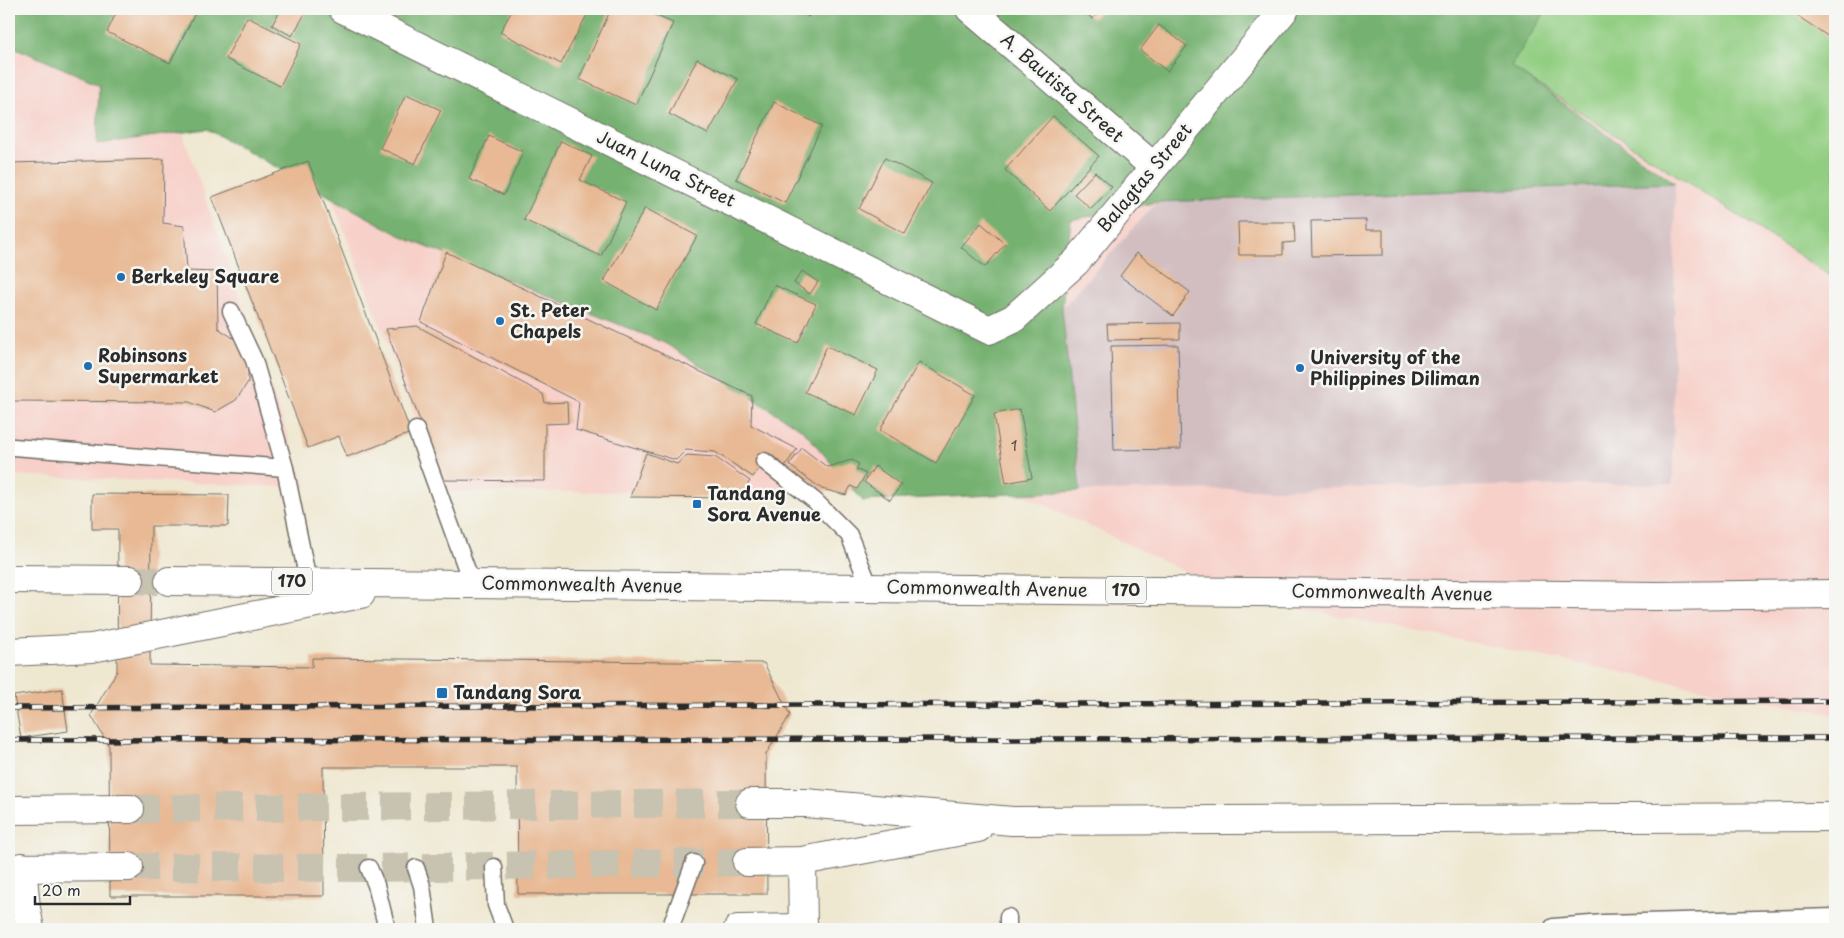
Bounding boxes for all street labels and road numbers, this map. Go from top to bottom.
street label: A. Bautista Street [995,26,1131,148]
street label: Balagtas Street [1090,117,1198,237]
street label: Juan Luna Street [593,122,741,213]
road number: 170 [272,568,312,594]
street label: Commonwealth Avenue [481,568,683,599]
street label: Commonwealth Avenue [886,572,1088,603]
road number: 170 [1106,576,1146,604]
street label: Commonwealth Avenue [1291,576,1493,607]

